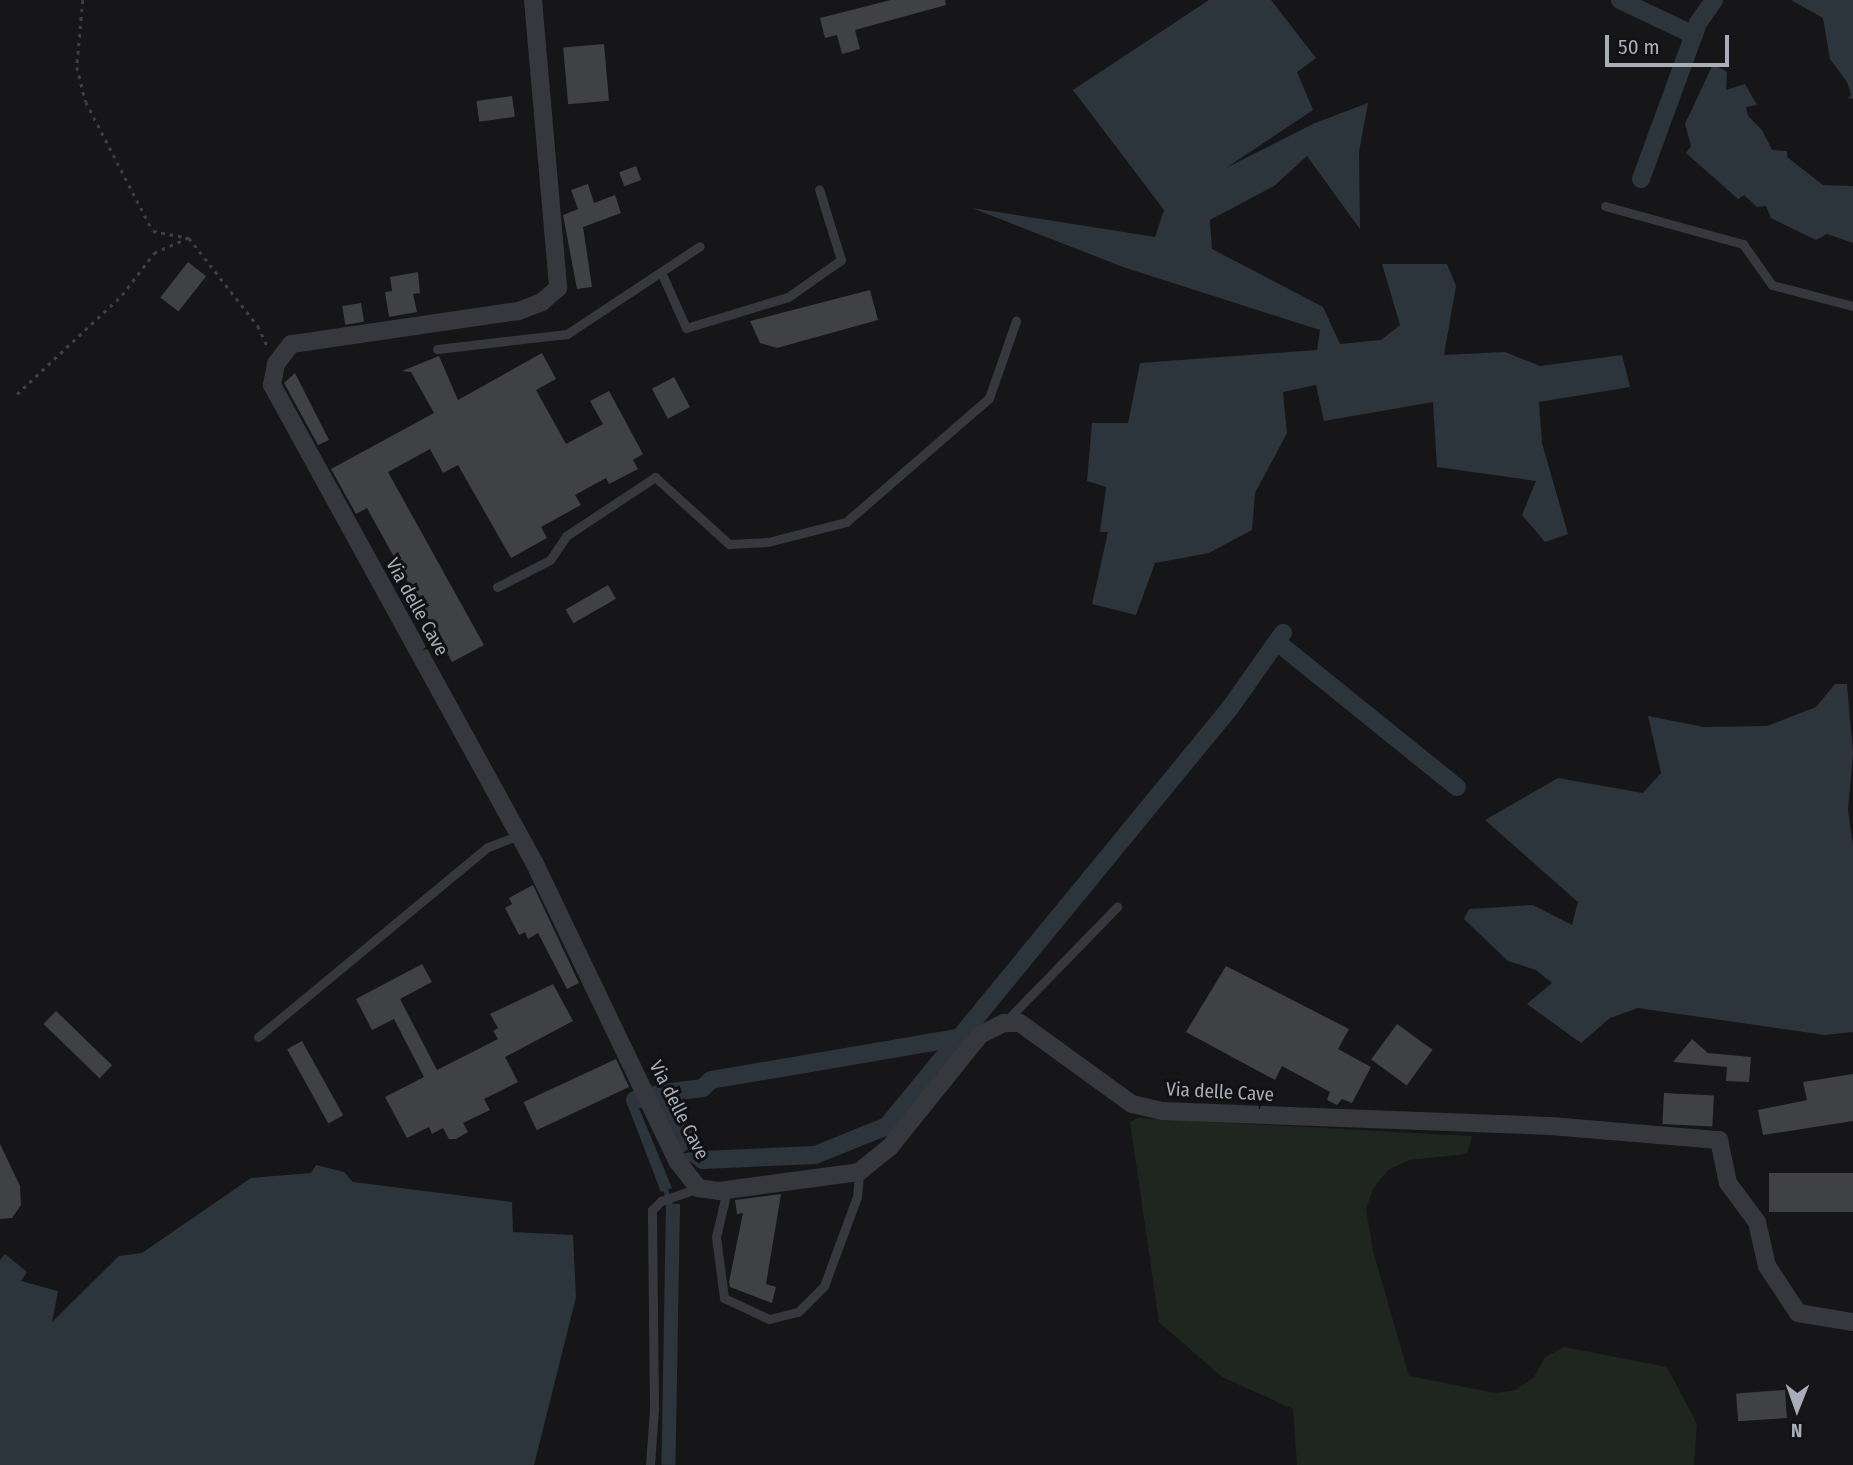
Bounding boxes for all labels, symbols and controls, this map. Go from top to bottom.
scale bar [1608,21,1732,65]
text: 50 m [1618,34,1660,60]
street label: Via delle Cave [381,554,453,660]
street label: Via delle Cave [644,1057,714,1163]
street label: Via delle Cave [1166,1078,1274,1106]
north arrow [1762,1374,1832,1444]
text: N [1791,1419,1803,1442]

